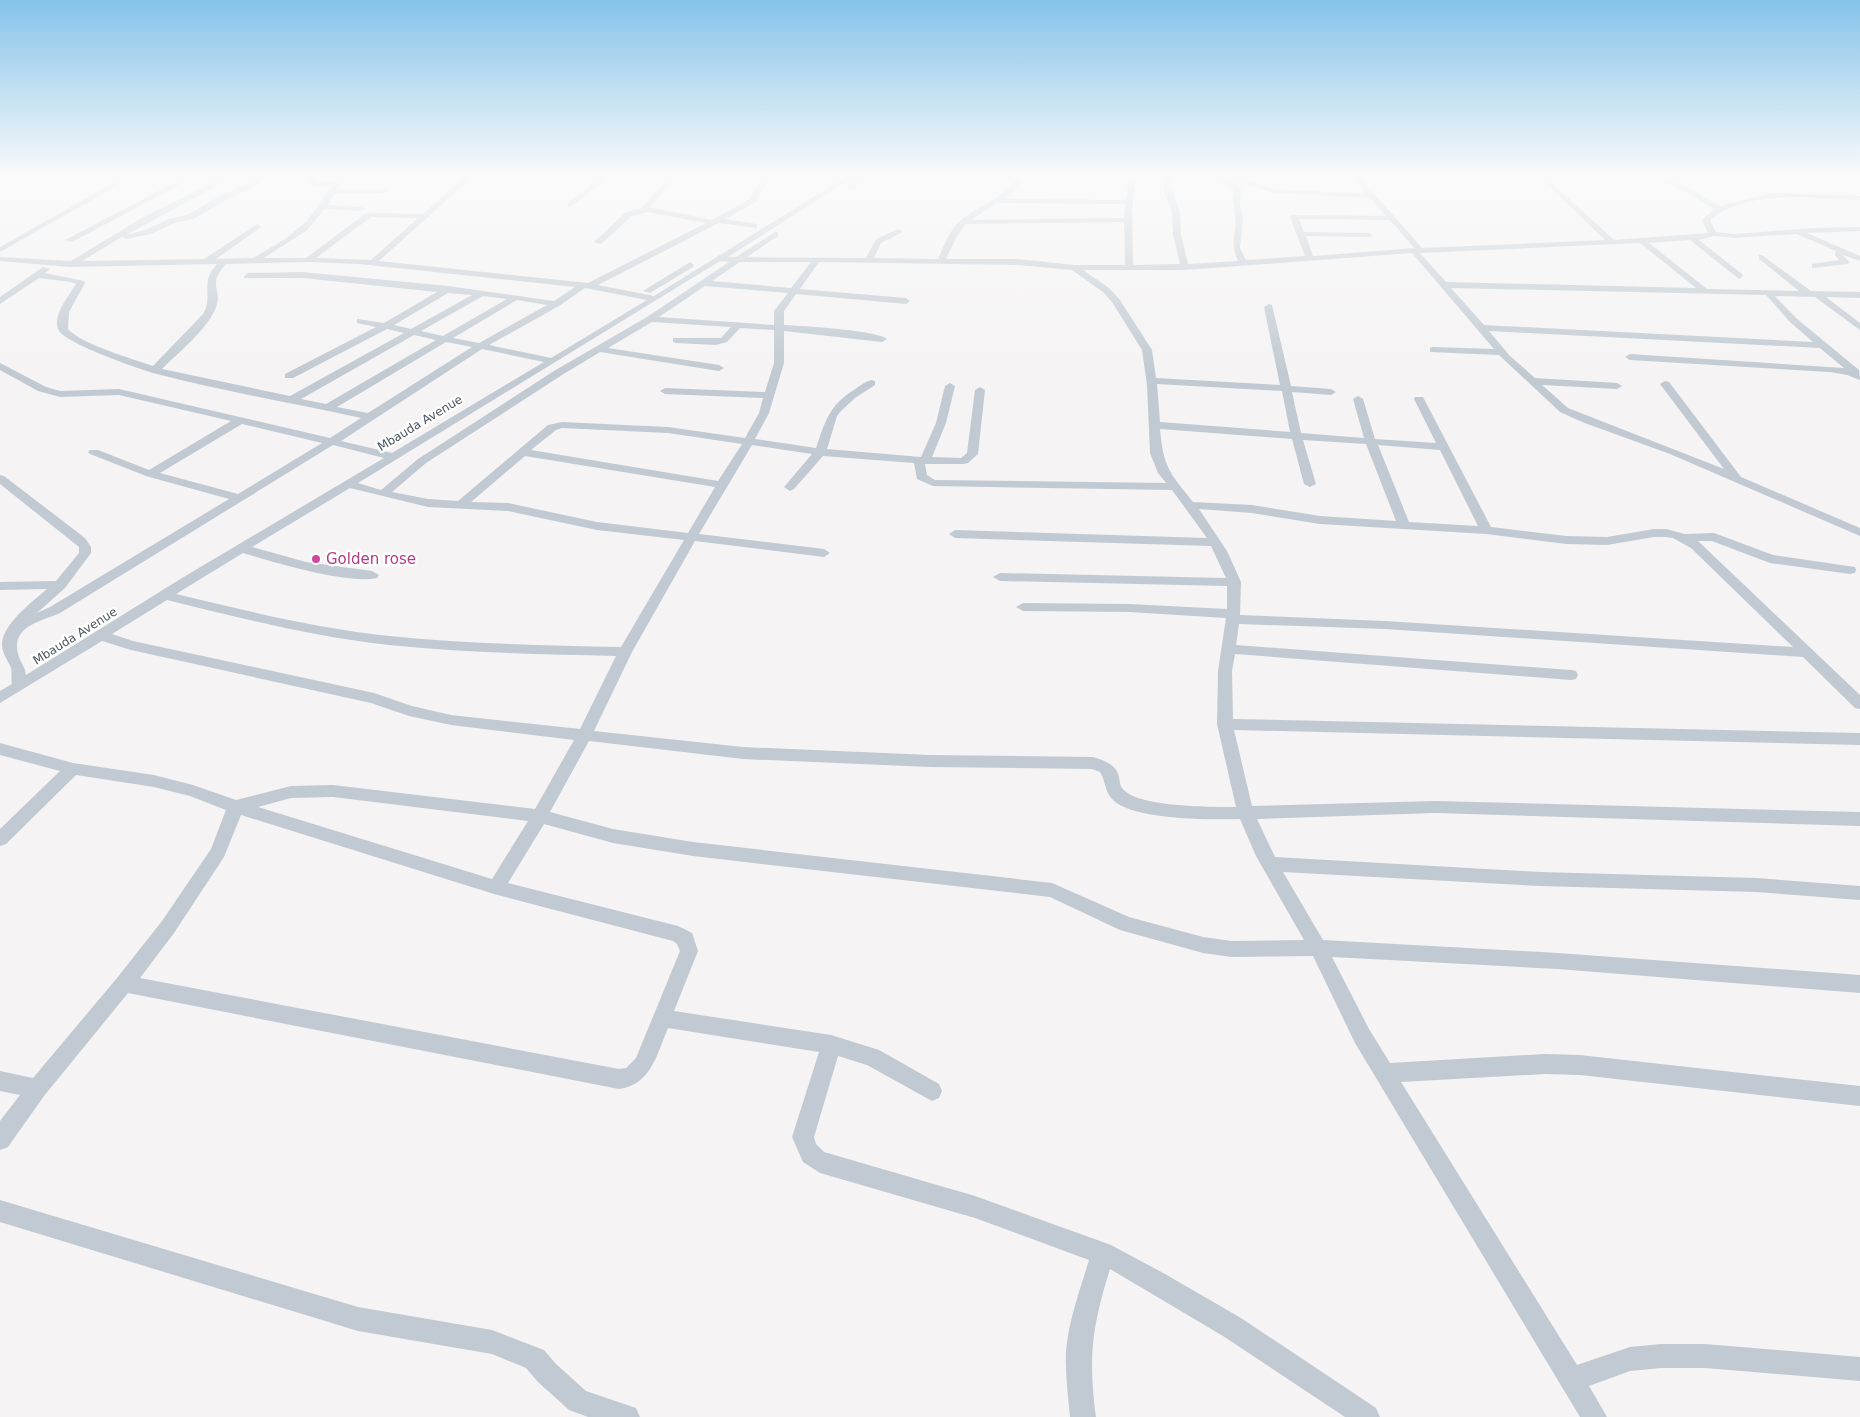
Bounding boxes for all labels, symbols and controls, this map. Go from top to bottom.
street label: Mbauda Avenue [375,392,465,454]
place label: Golden rose [326,550,416,568]
marker: Golden rose [310,553,322,565]
street label: Mbauda Avenue [30,605,120,667]

